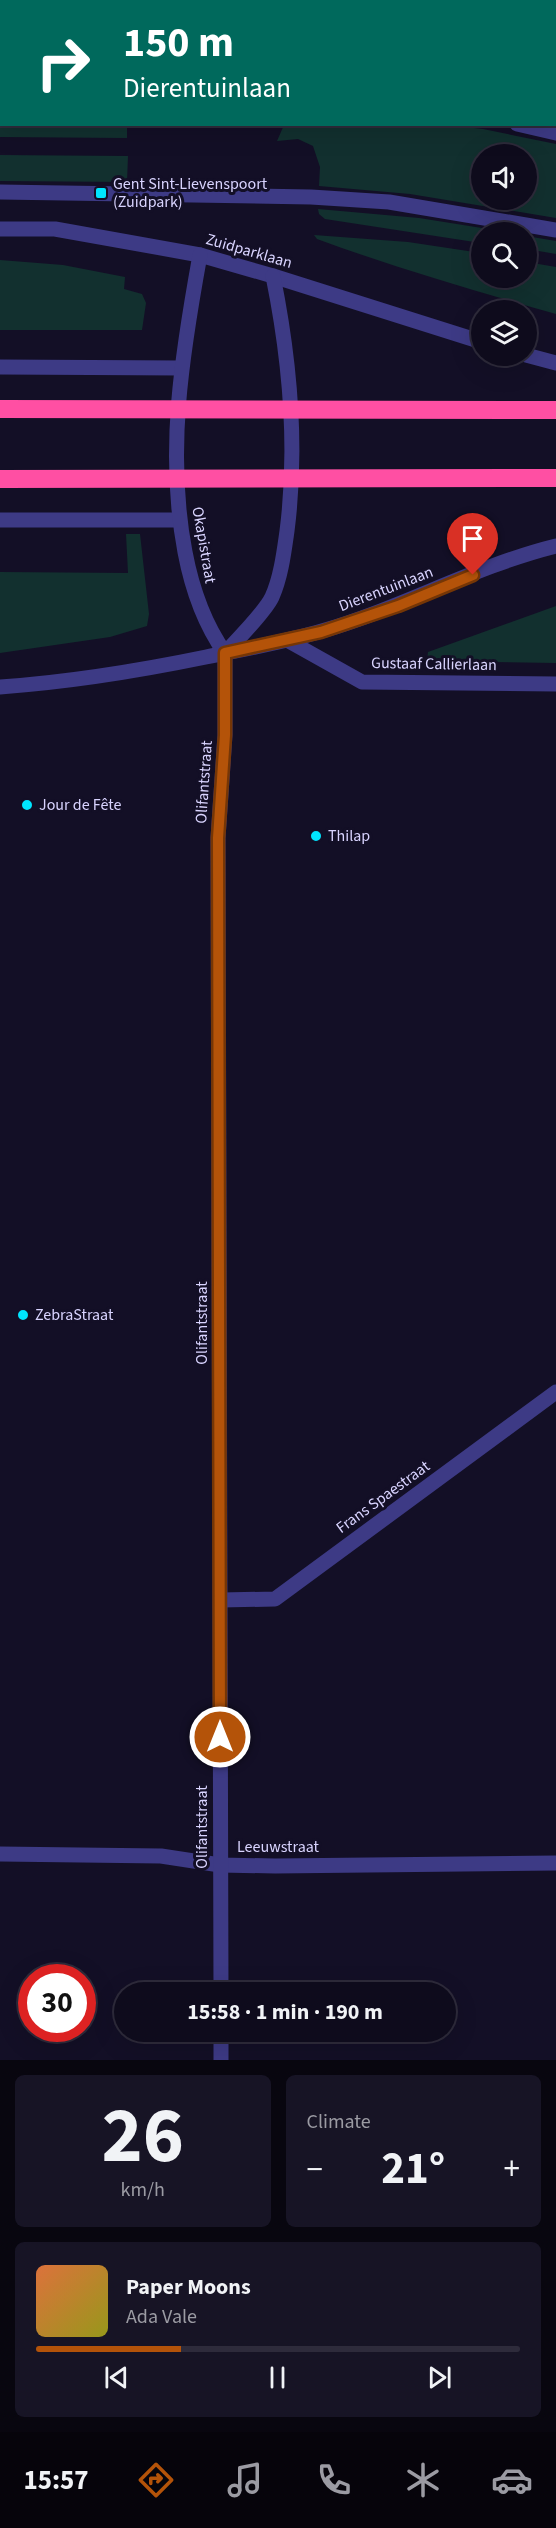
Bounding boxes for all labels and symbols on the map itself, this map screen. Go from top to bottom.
place label: Gent Sint-Lievenspoort (Zuidpark) [113,173,268,213]
marker: Gent Sint-Lievenspoort (Zuidpark) [94,186,108,200]
street label: Zuidparklaan [203,228,295,274]
street label: Okapistraat [186,505,222,586]
pin [447,513,498,575]
street label: Dierentuinlaan [336,561,436,617]
street label: Gustaaf Callierlaan [371,652,497,676]
street label: Olifantstraat [190,739,218,824]
place label: Jour de Fête [39,794,121,816]
marker: Jour de Fête [20,798,34,812]
place label: Thilap [328,825,370,847]
marker: Thilap [309,829,323,843]
street label: Olifantstraat [191,1281,213,1365]
place label: ZebraStraat [35,1304,114,1326]
marker: ZebraStraat [16,1308,30,1322]
street label: Frans Spaestraat [332,1455,435,1539]
position arrow [188,1705,252,1769]
street label: Olifantstraat [191,1785,213,1869]
street label: Leeuwstraat [237,1836,320,1858]
speed limit sign: 30 [18,1964,96,2042]

